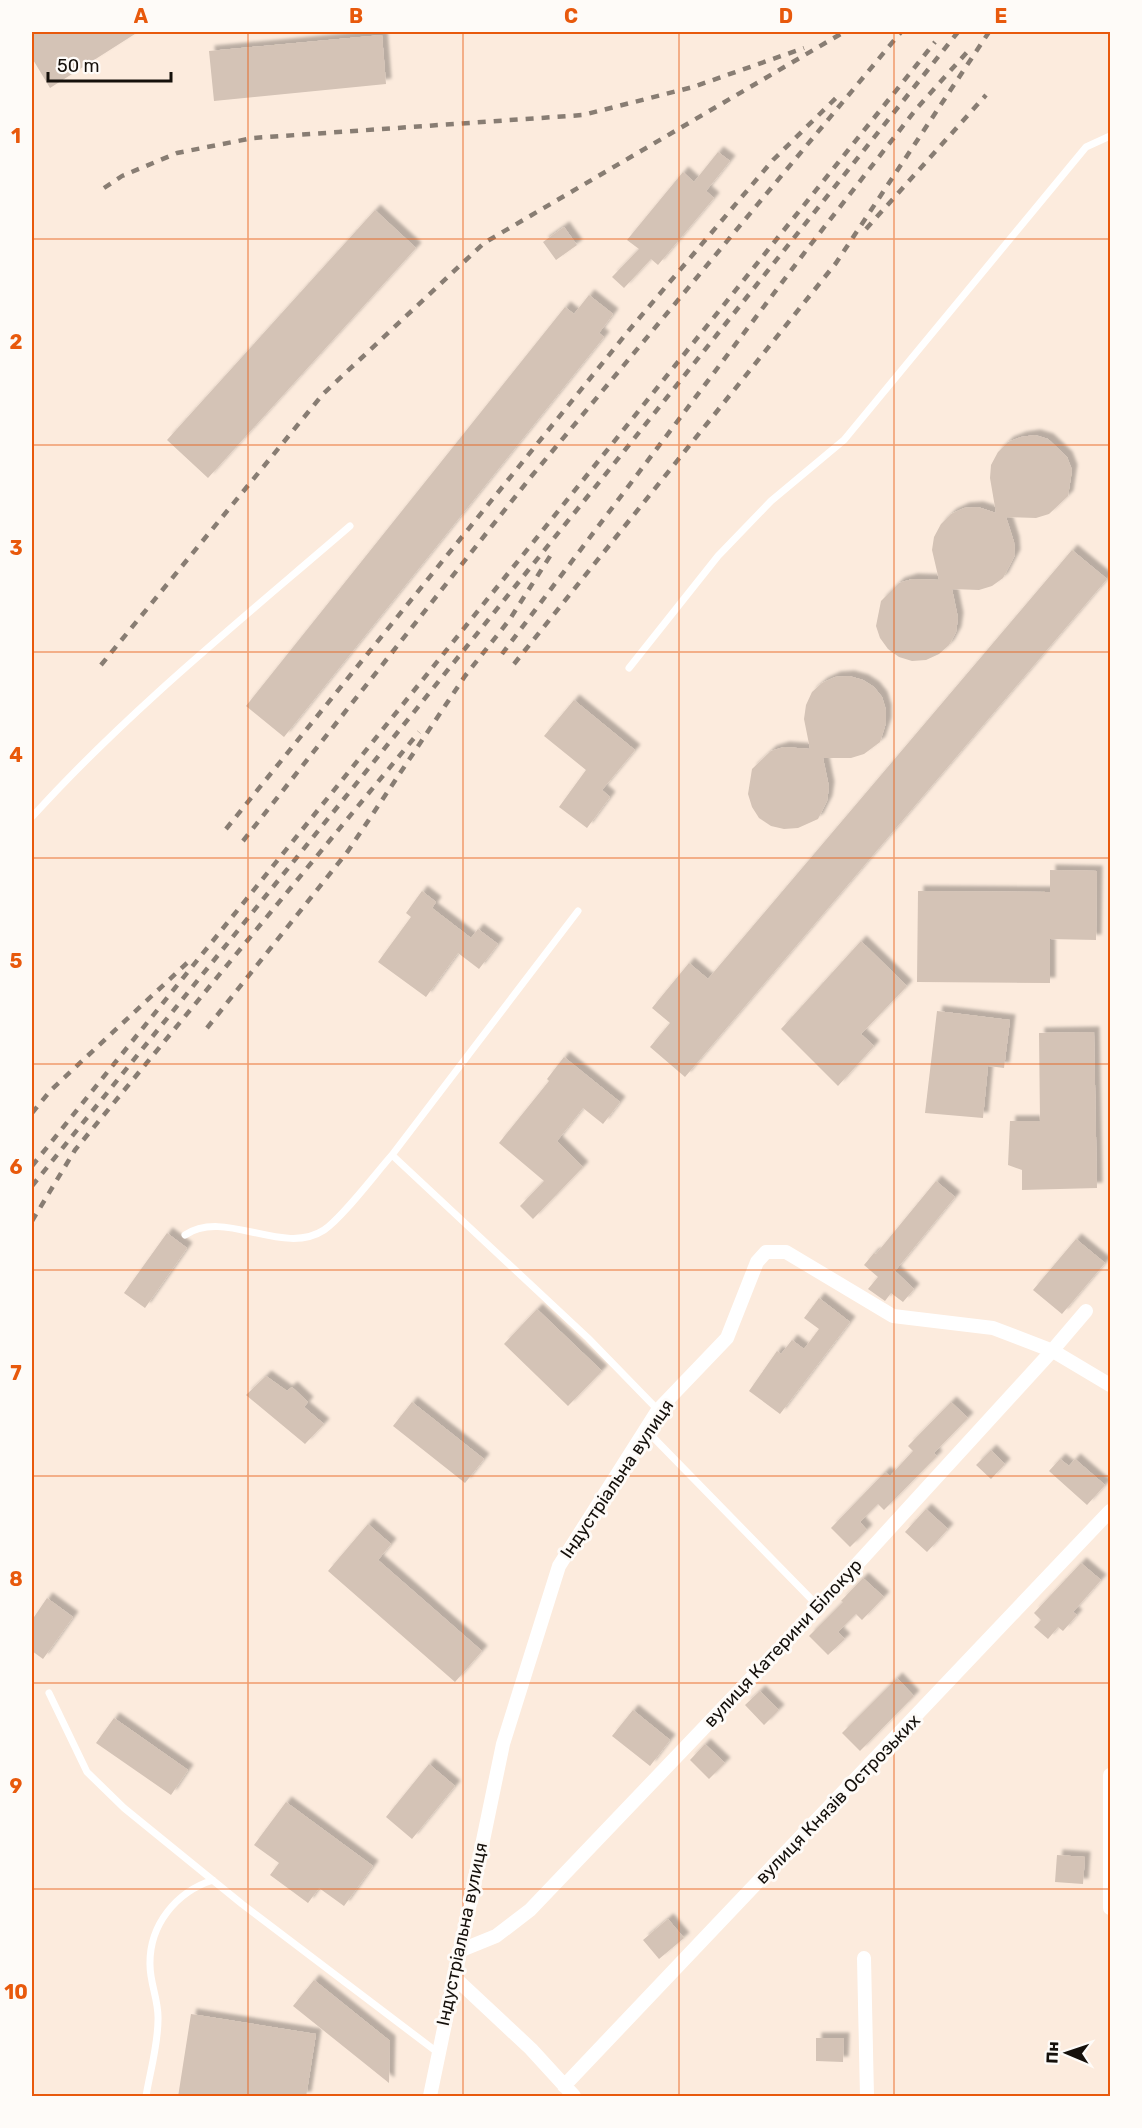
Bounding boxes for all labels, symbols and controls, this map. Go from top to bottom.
text: A [134,4,149,28]
text: B [349,4,363,28]
text: C [564,4,578,28]
text: D [779,4,793,28]
text: E [995,4,1007,28]
scale bar [48,45,171,83]
text: 50 m [57,55,100,77]
text: 1 [11,124,21,148]
text: 2 [10,330,23,354]
text: 3 [9,536,23,560]
text: 4 [9,743,23,767]
text: 5 [10,949,23,973]
text: 6 [9,1155,23,1179]
text: 7 [10,1361,22,1385]
street label: Індустріальна вулиця [556,1395,678,1563]
street label: вулиця Катерини Білокур [699,1554,867,1732]
text: 8 [9,1567,23,1591]
street label: вулиця Князів Острозьких [751,1709,925,1888]
text: 9 [10,1774,23,1798]
street label: Індустріальна вулиця [432,1840,492,2028]
text: 10 [4,1980,28,2004]
north arrow [1037,2023,1097,2083]
text: Пн [1043,2041,1062,2064]

